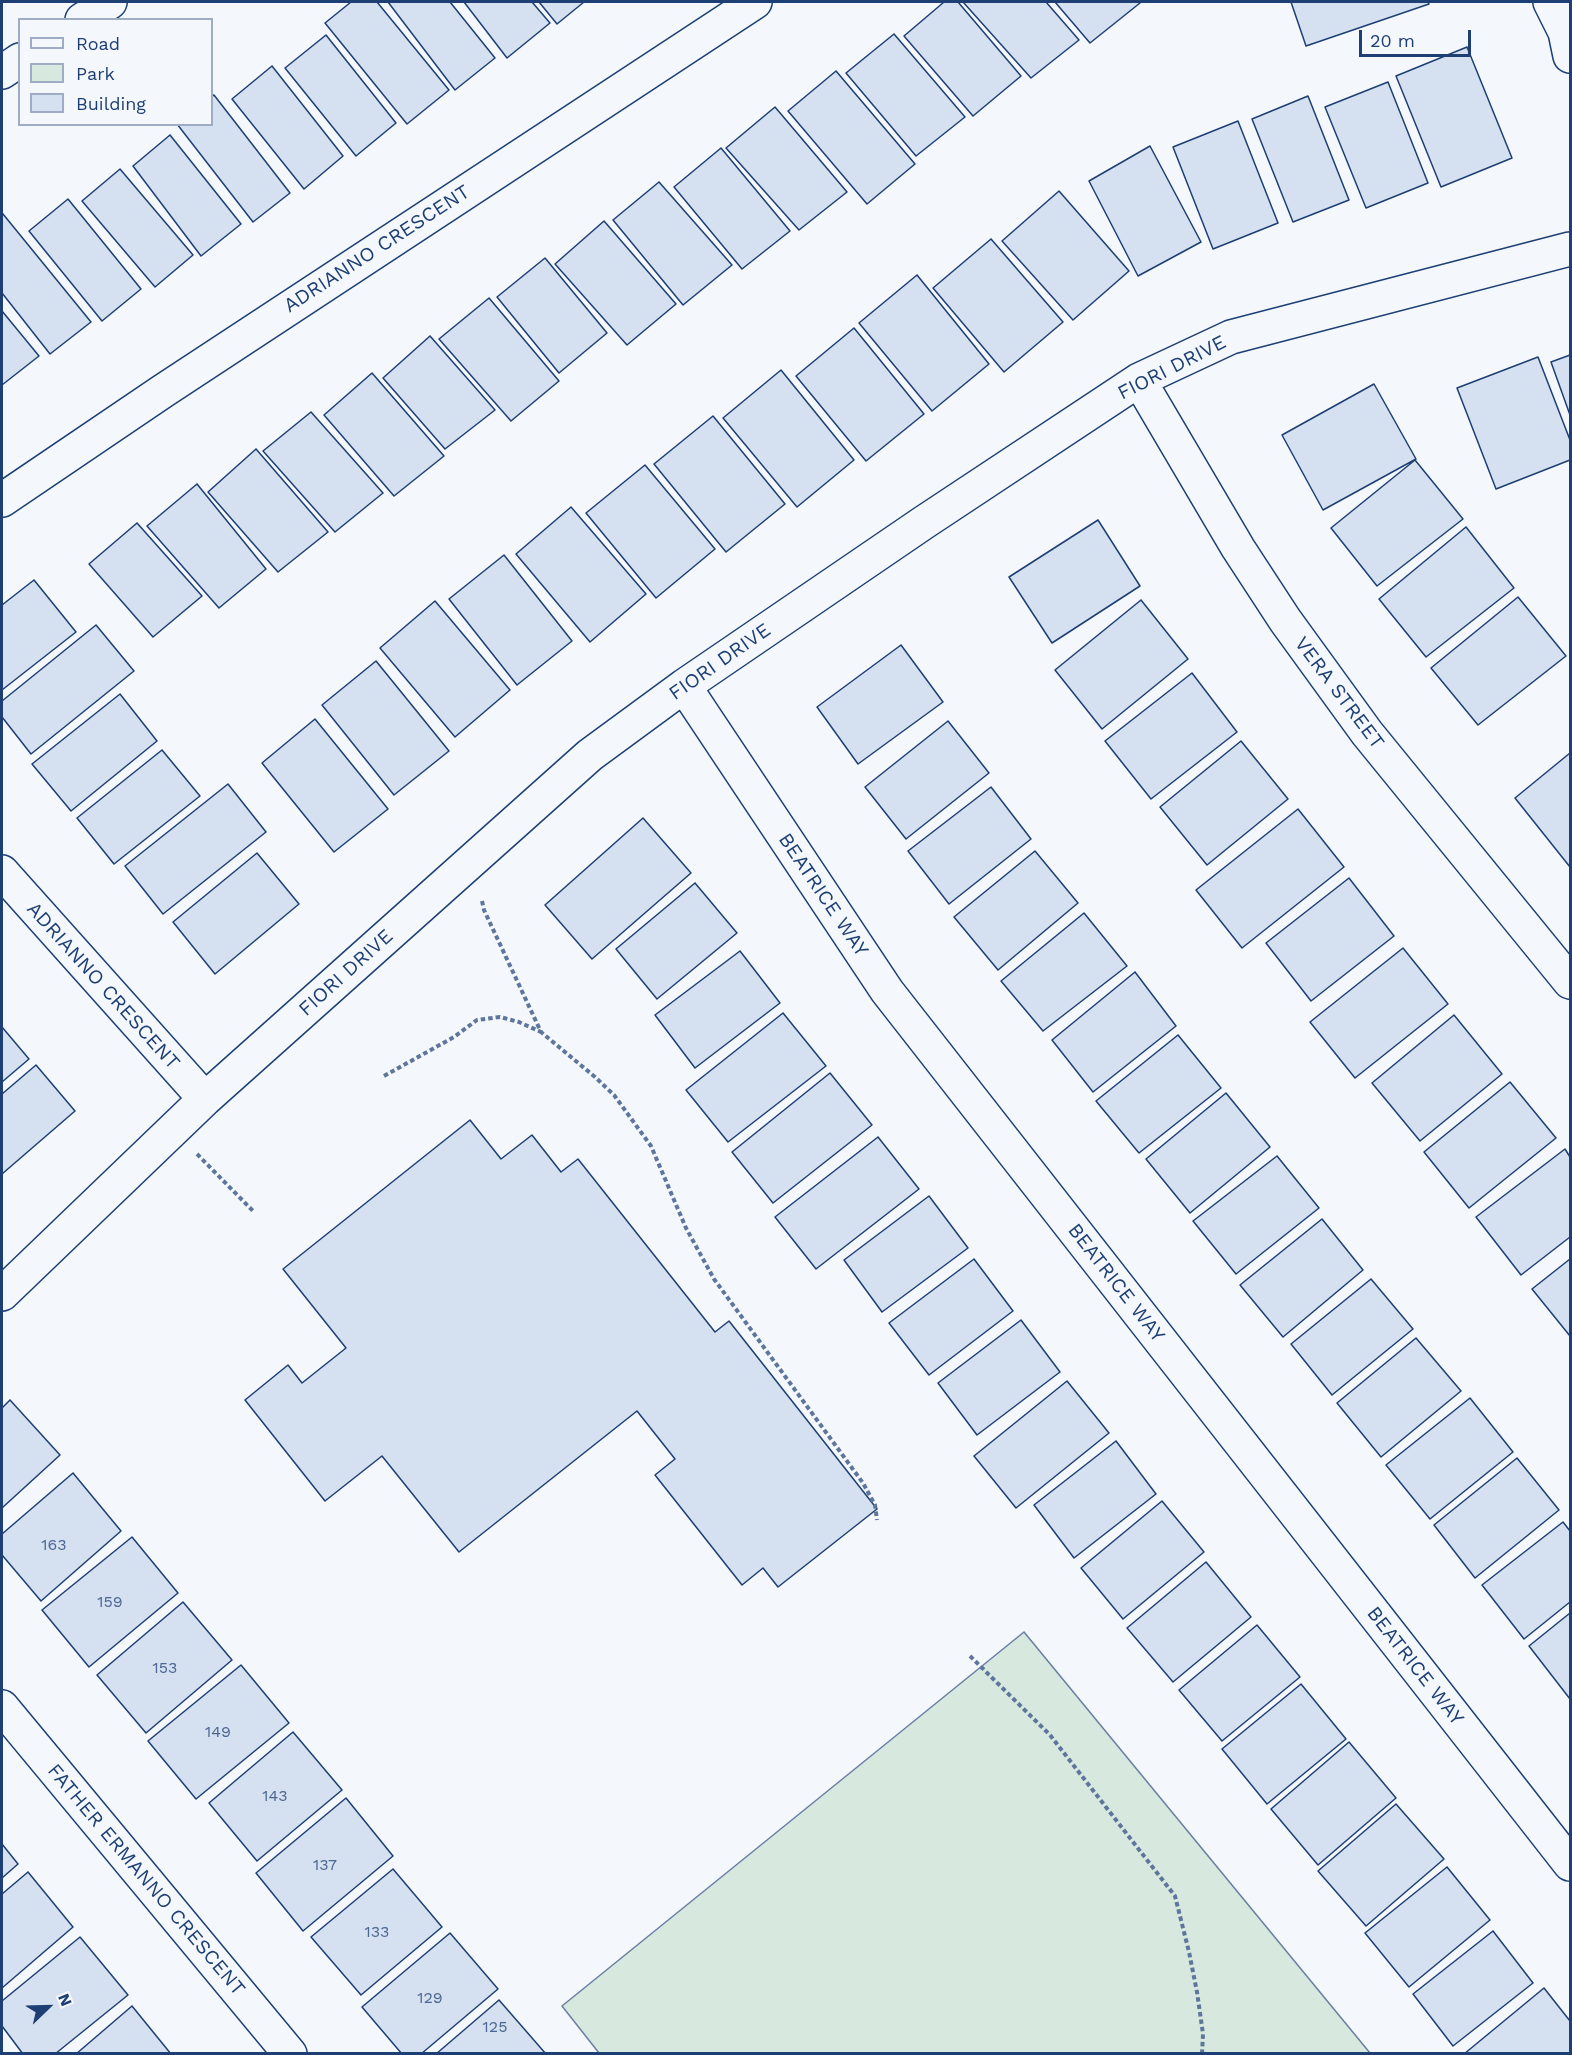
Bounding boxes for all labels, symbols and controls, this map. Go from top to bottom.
legend [18,18,213,126]
scale bar [1362,18,1474,56]
text: 20 m [1370,30,1415,51]
text: Road [76,33,120,54]
text: Park [76,63,115,84]
text: Building [76,93,146,114]
street label: ADRIANNO CRESCENT [279,180,475,318]
street label: FIORI DRIVE [1114,330,1230,406]
street label: FIORI DRIVE [665,618,775,706]
street label: VERA STREET [1289,632,1389,754]
street label: BEATRICE WAY [773,829,873,961]
street label: ADRIANNO CRESCENT [21,897,185,1075]
street label: FIORI DRIVE [294,924,398,1022]
street label: BEATRICE WAY [1062,1219,1170,1347]
house number: 163 [41,1535,67,1555]
house number: 159 [97,1592,123,1612]
street label: BEATRICE WAY [1361,1602,1469,1730]
house number: 153 [153,1658,177,1678]
house number: 149 [205,1722,231,1742]
street label: FATHER ERMANNO CRESCENT [42,1759,250,2001]
house number: 143 [262,1786,288,1806]
house number: 137 [313,1855,337,1875]
house number: 133 [365,1922,389,1942]
north arrow [18,1977,78,2037]
house number: 129 [417,1988,443,2008]
house number: 125 [483,2017,507,2037]

